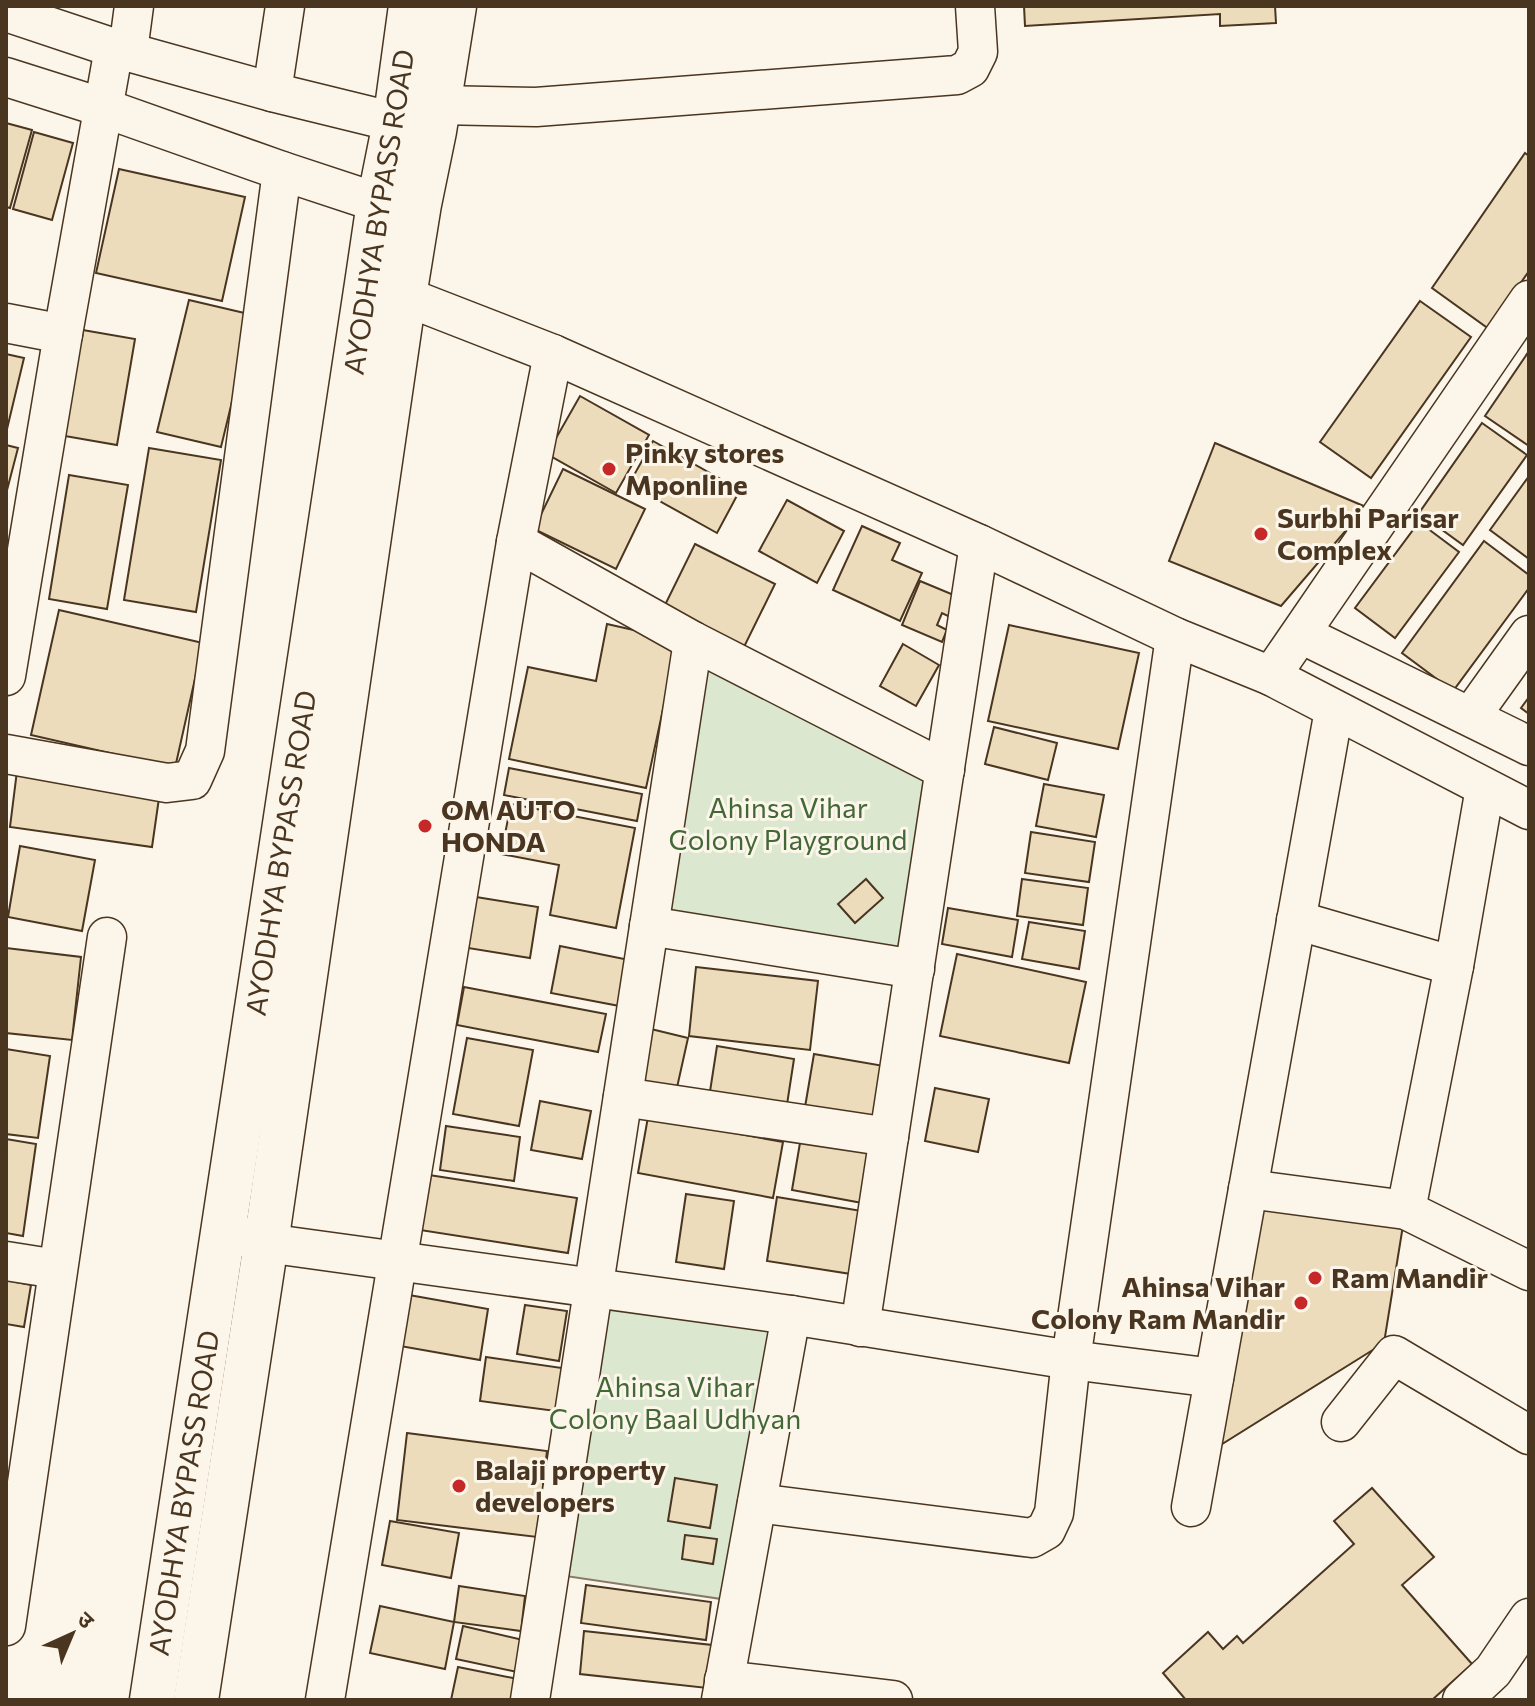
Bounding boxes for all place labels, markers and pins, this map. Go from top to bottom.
place label: Pinky stores Mponline [625,435,784,501]
marker: Pinky stores Mponline [600,460,618,478]
place label: Surbhi Parisar Complex [1277,500,1459,566]
marker: Surbhi Parisar Complex [1252,525,1270,543]
place label: OM AUTO HONDA [441,792,576,858]
marker: OM AUTO HONDA [416,817,434,835]
place label: Ram Mandir [1331,1260,1489,1294]
place label: Ahinsa Vihar Colony Ram Mandir [1031,1269,1285,1335]
marker: Ram Mandir [1306,1269,1324,1287]
marker: Ahinsa Vihar Colony Ram Mandir [1292,1294,1310,1312]
place label: Balaji property developers [475,1452,666,1518]
marker: Balaji property developers [450,1477,468,1495]

